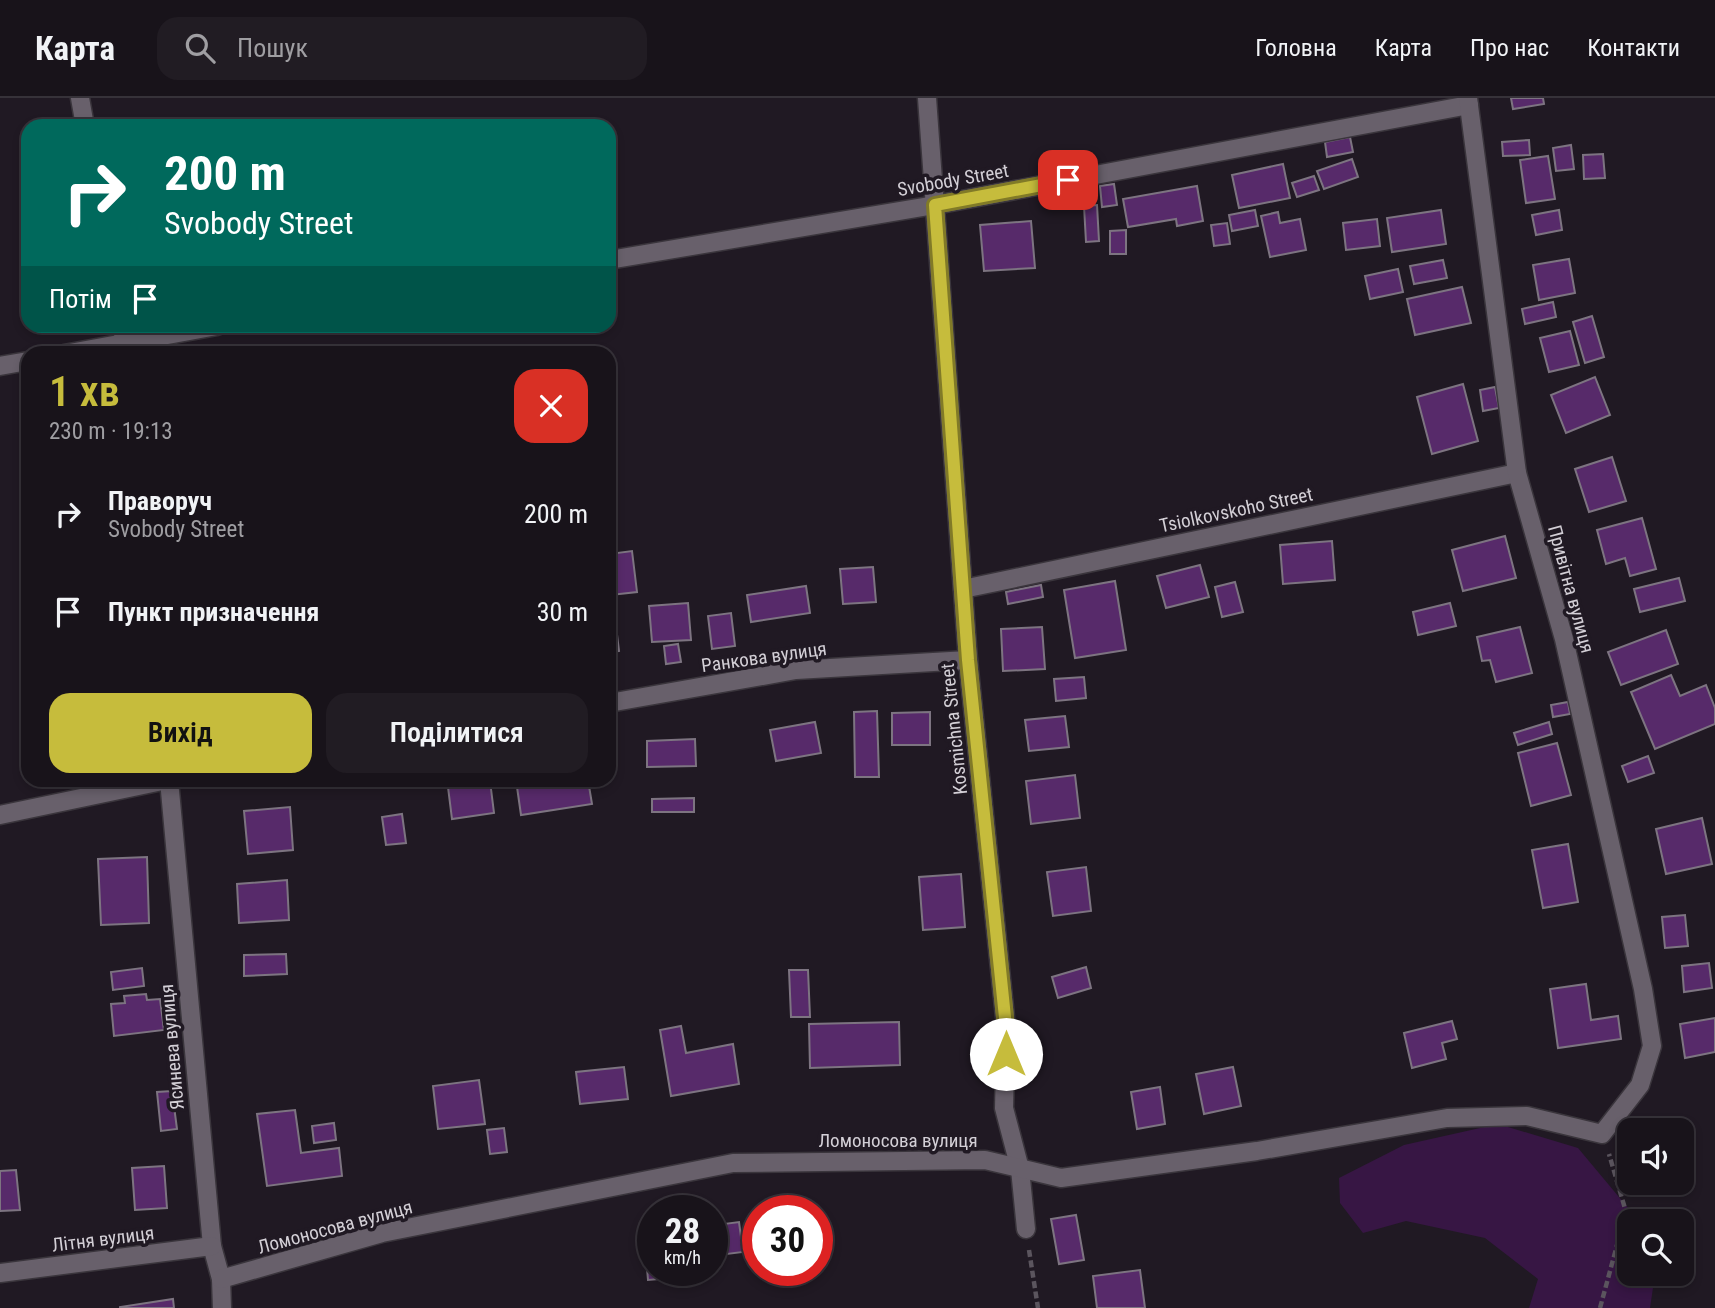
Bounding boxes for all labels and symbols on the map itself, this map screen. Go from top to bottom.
pin [1038,150,1098,210]
street label: Svobody Street [896,159,1010,201]
street label: Tsiolkovskoho Street [1157,483,1315,537]
street label: Привітна вулиця [1543,522,1599,656]
street label: Ранкова вулиця [700,637,828,677]
street label: Kosmichna Street [936,662,972,796]
street label: Ясинева вулиця [155,983,189,1111]
position arrow [969,1017,1043,1091]
street label: Ломоносова вулиця [818,1129,978,1152]
street label: Ломоносова вулиця [255,1195,415,1259]
speed limit sign: 30 [742,1195,833,1286]
street label: Літня вулиця [51,1221,155,1257]

